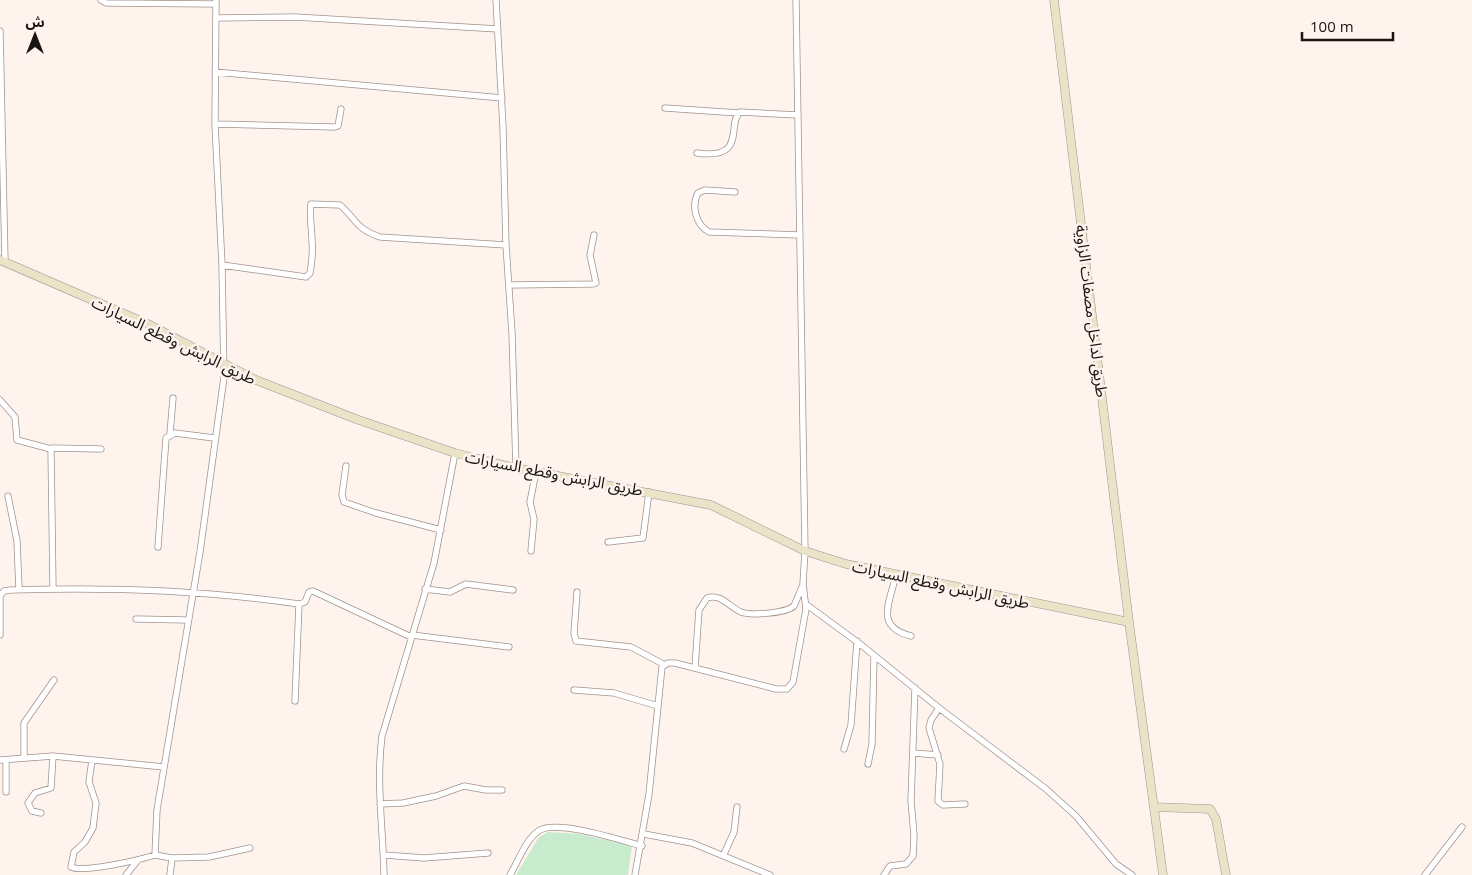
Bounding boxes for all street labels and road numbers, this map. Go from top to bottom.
street label: طريق لداخل مصفات الزاوية [1070,223,1114,399]
street label: طريق الرابش وقطع السيارات [87,291,260,391]
street label: طريق الرابش وقطع السيارات [463,445,645,503]
street label: طريق الرابش وقطع السيارات [850,554,1032,616]

